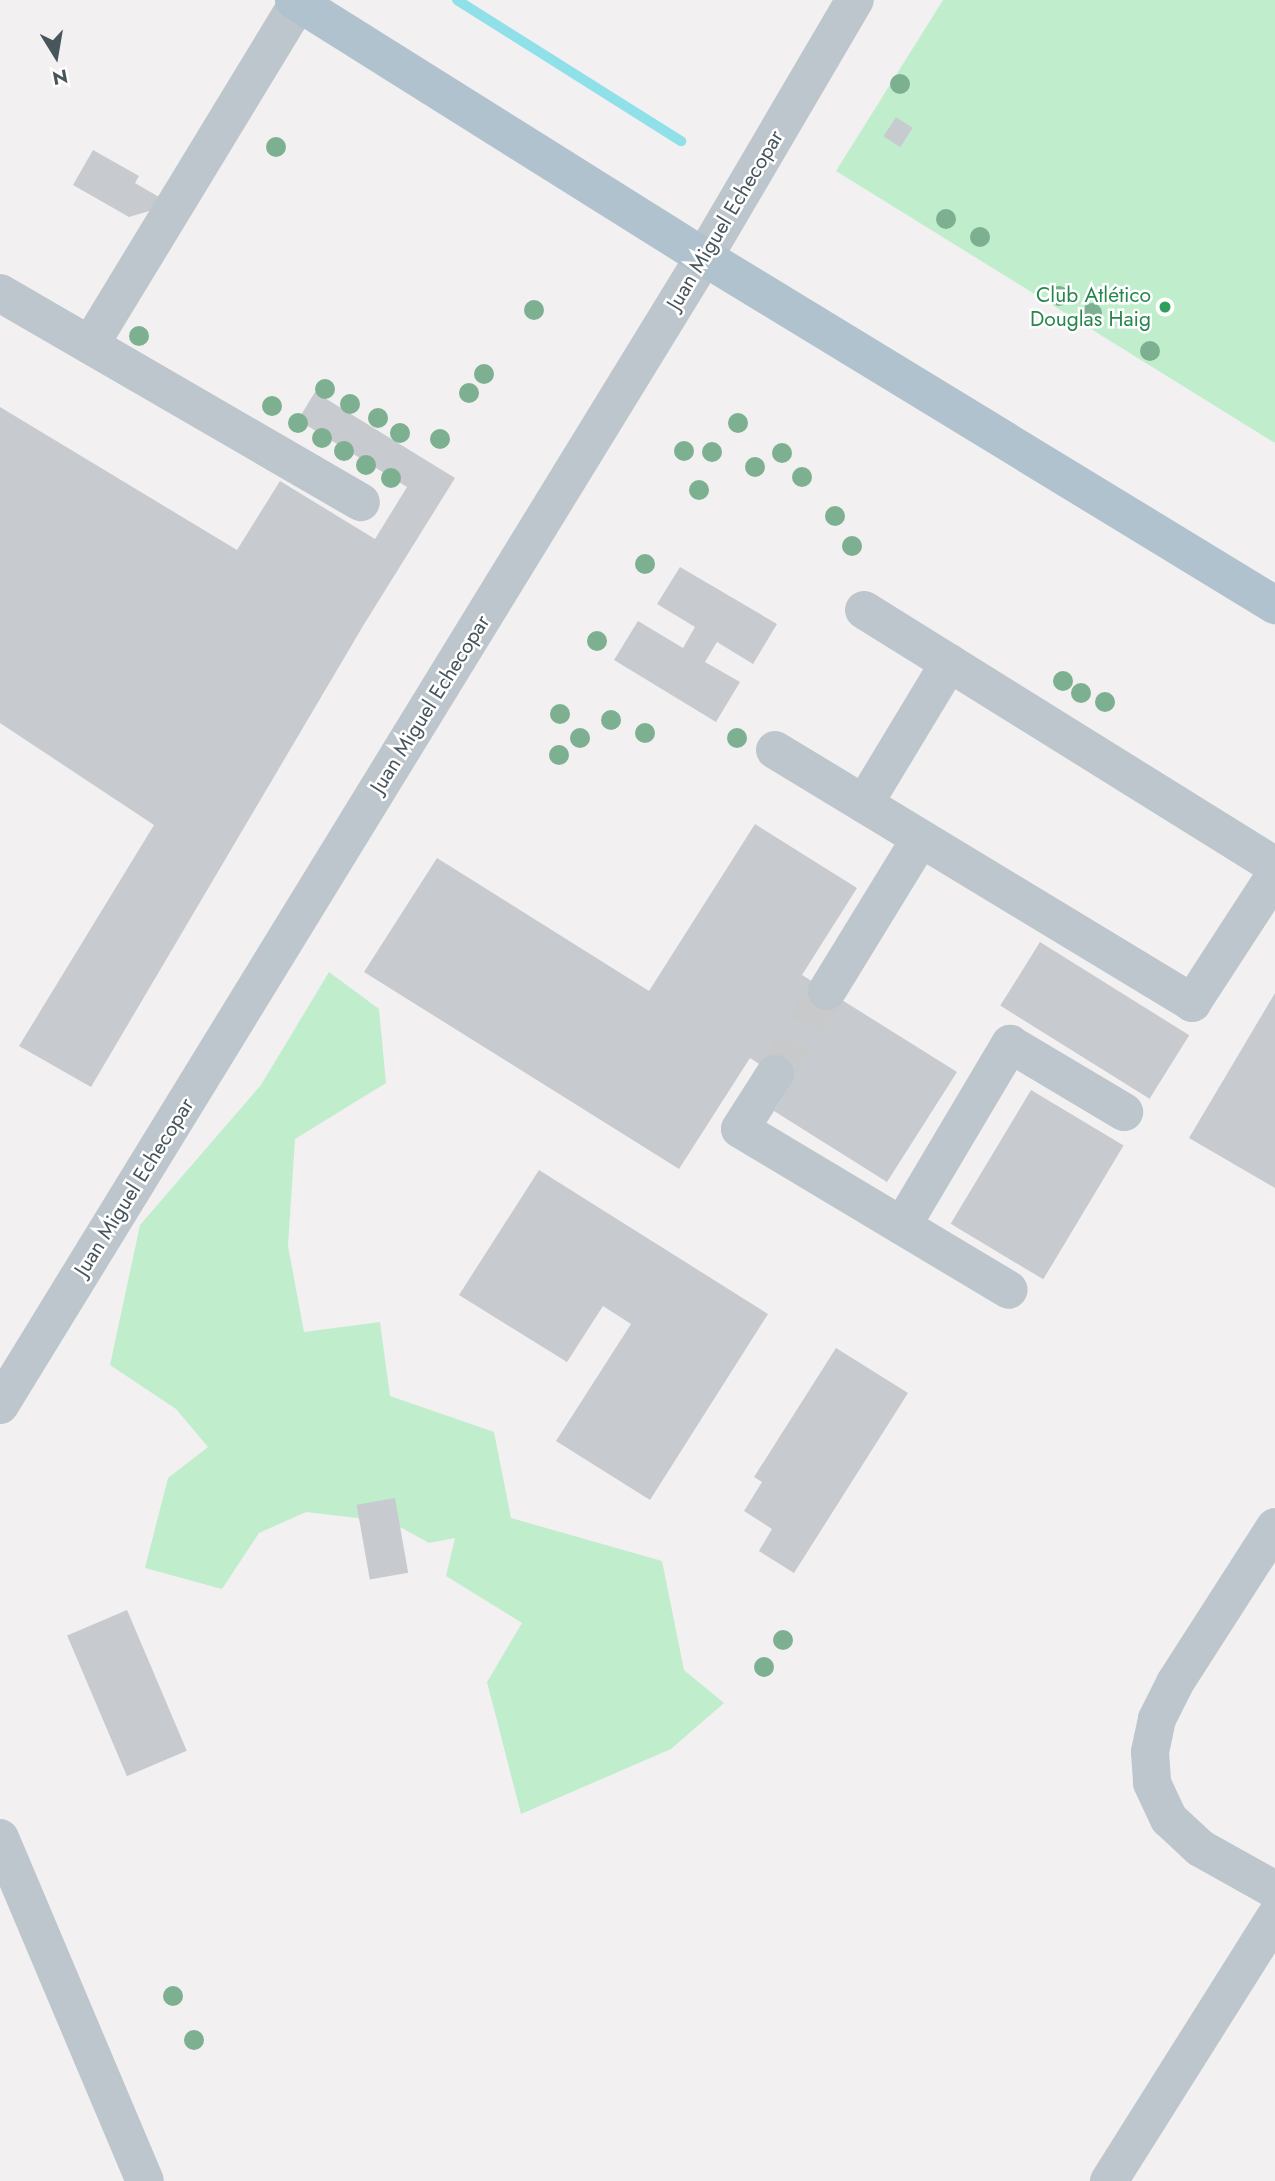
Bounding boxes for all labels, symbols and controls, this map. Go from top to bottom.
north arrow [21,21,91,91]
text: N [50,62,70,92]
street label: Juan Miguel Echecopar [661,126,789,314]
place label: Club Atlético Douglas Haig [1030,282,1151,332]
marker: Club Atlético Douglas Haig [1157,299,1173,315]
street label: Juan Miguel Echecopar [365,610,495,798]
street label: Juan Miguel Echecopar [69,1093,199,1281]

